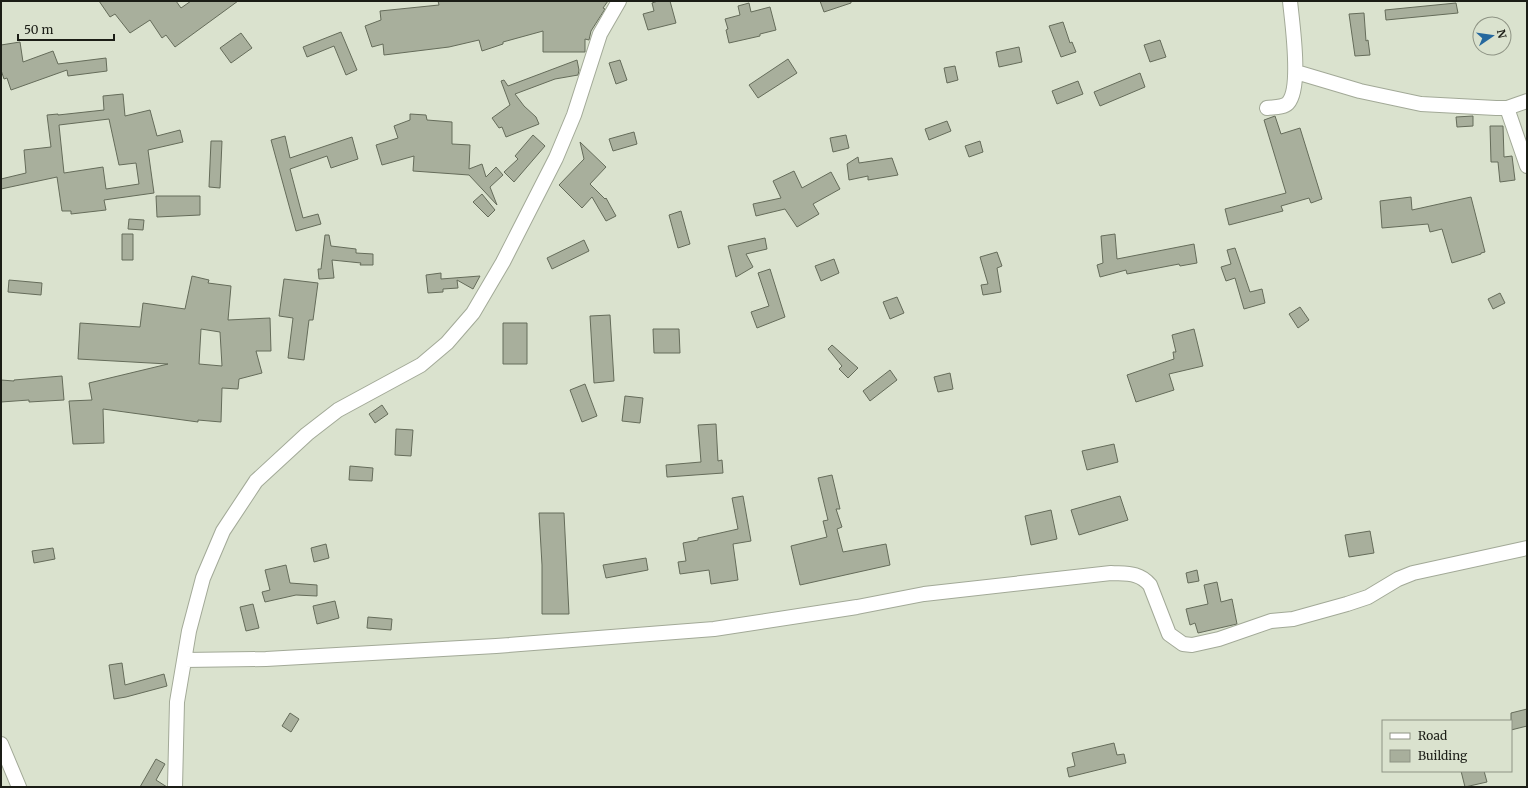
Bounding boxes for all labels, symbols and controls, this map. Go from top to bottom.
scale bar [18,16,114,42]
north arrow [1472,16,1512,56]
text: 50 m [24,22,53,37]
text: N [1494,28,1510,40]
legend [1382,720,1512,772]
text: Road [1418,728,1447,743]
text: Building [1418,748,1468,763]

